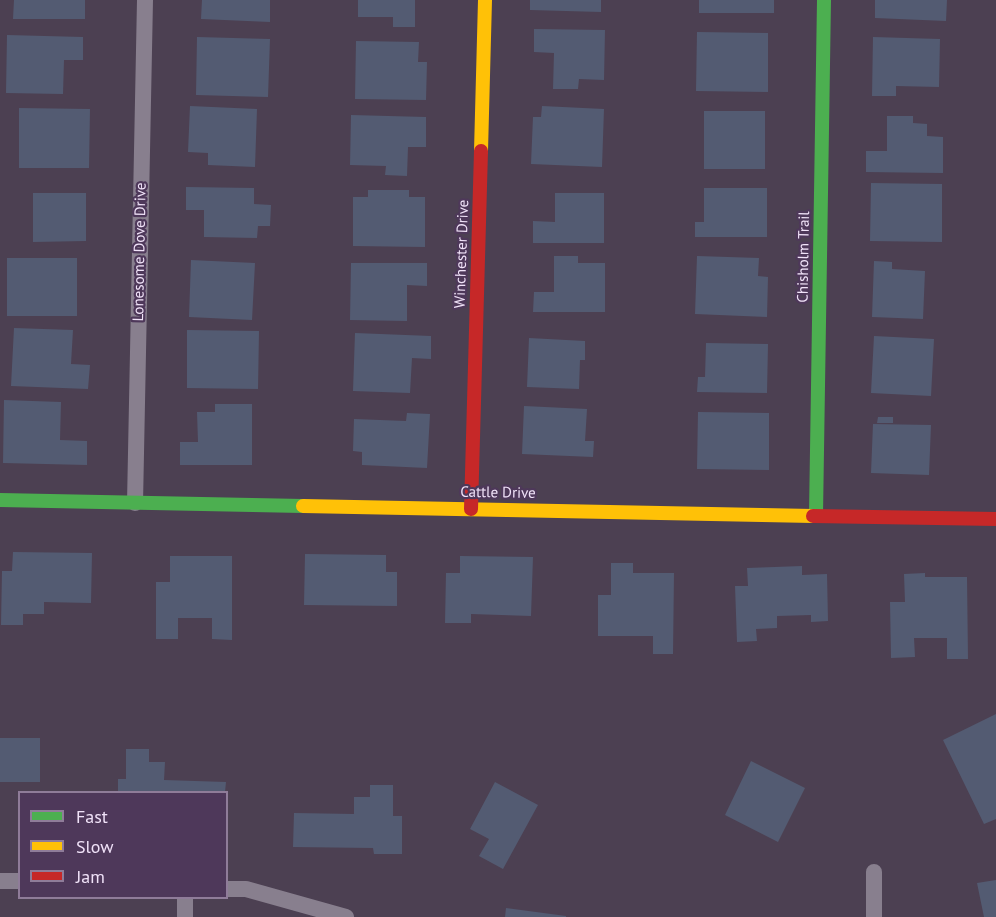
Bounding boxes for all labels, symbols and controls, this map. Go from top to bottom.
street label: Lonesome Dove Drive [130,182,150,322]
street label: Winchester Drive [451,199,473,309]
street label: Chisholm Trail [794,211,814,303]
street label: Cattle Drive [460,483,536,503]
legend [18,791,228,899]
text: Fast [76,805,108,828]
text: Slow [76,835,114,858]
text: Jam [76,865,105,888]

